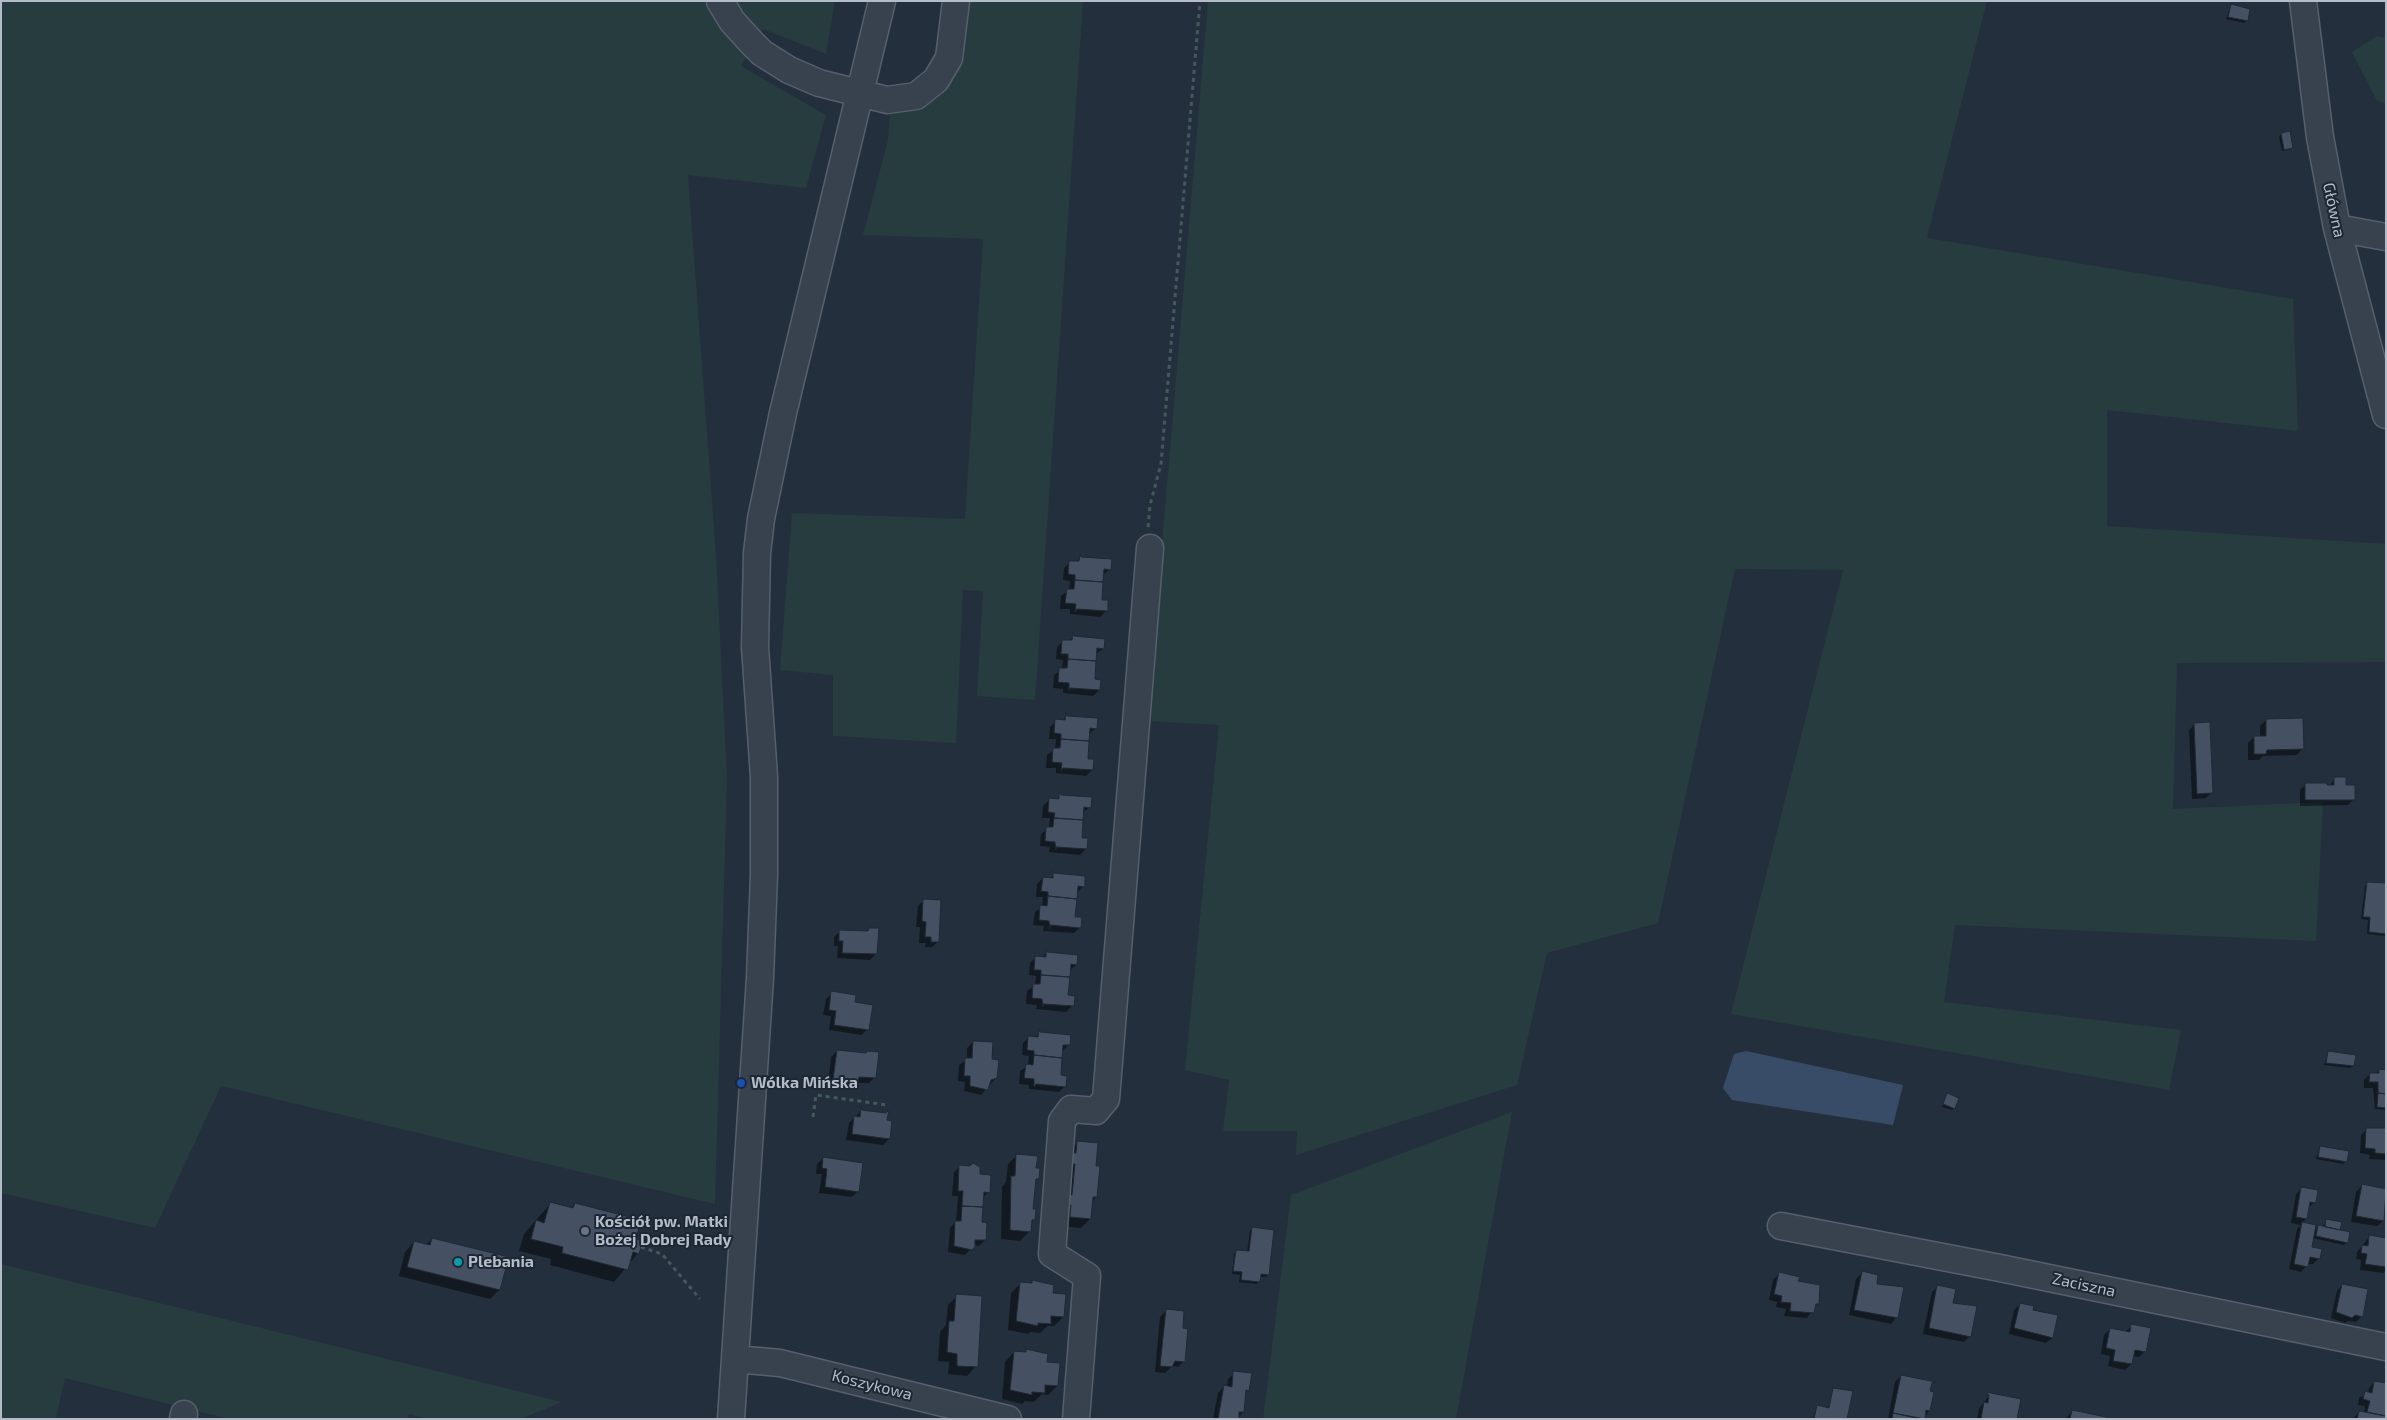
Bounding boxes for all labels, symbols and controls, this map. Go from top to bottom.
street label: Główna [2319,181,2349,239]
place label: Wólka Mińska [751,1073,858,1093]
marker: Wólka Mińska [735,1077,747,1089]
place label: Kościół pw. Matki Bożej Dobrej Rady [595,1212,732,1250]
marker: Kościół pw. Matki Bożej Dobrej Rady [579,1225,591,1237]
place label: Plebania [468,1252,534,1272]
marker: Plebania [452,1256,464,1268]
street label: Zaciszna [2051,1269,2117,1301]
street label: Koszykowa [830,1366,914,1404]

